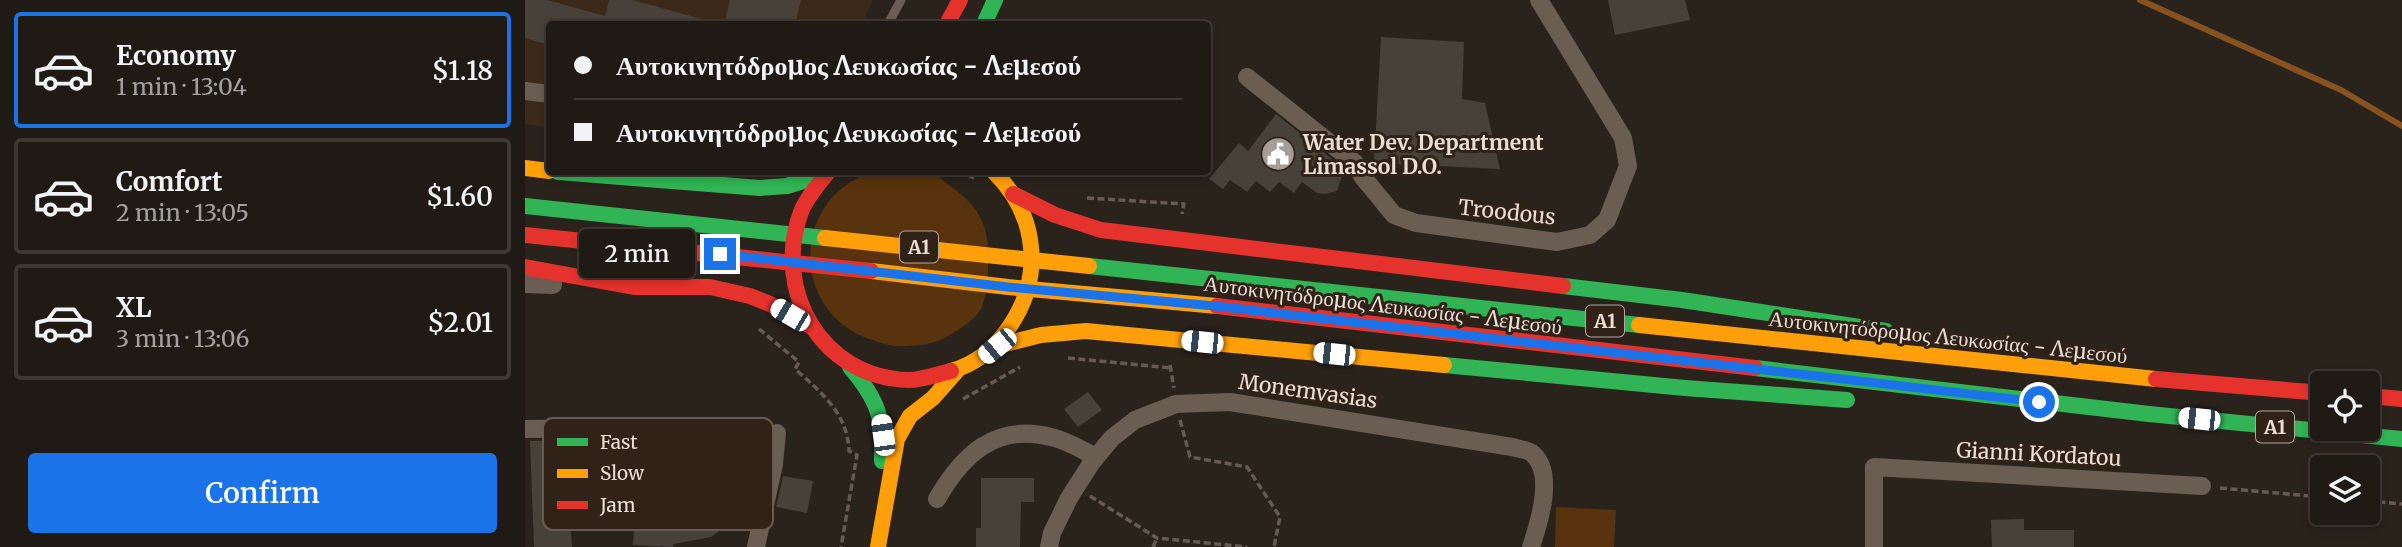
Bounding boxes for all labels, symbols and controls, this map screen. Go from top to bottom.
icon: car [32,39,95,102]
text: Economy [116,39,236,72]
text: Αυτοκινητόδρομος Λευκωσίας - Λεμεσού [616,49,1081,82]
text: $1.18 [432,54,493,87]
text: 1 min · 13:04 [116,72,247,101]
text: Αυτοκινητόδρομος Λευκωσίας - Λεμεσού [616,116,1081,149]
place label: Water Dev. Department Limassol D.O. [1302,129,1544,180]
public building icon: Water Dev. Department Limassol D.O. [1259,135,1297,173]
icon: car [32,165,95,228]
text: Comfort [116,165,222,198]
text: $1.60 [426,180,493,213]
street label: Troodous [1457,193,1557,231]
text: 2 min · 13:05 [116,198,249,227]
callout: 2 min [580,230,695,278]
road number: A1 [900,232,938,262]
route end [704,238,736,270]
text: 2 min [605,239,669,268]
street label: Αυτοκινητόδρομος Λευκωσίας - Λεμεσού [1202,270,1564,340]
icon: car [32,291,95,354]
text: XL [116,291,152,324]
car [767,295,814,335]
street label: Αυτοκινητόδρομος Λευκωσίας - Λεμεσού [1767,305,2129,369]
text: $2.01 [427,306,493,339]
road number: A1 [1586,306,1624,336]
text: 3 min · 13:06 [116,324,250,353]
car [975,325,1020,367]
car [1181,329,1224,355]
car [1313,341,1356,367]
street label: Monemvasias [1237,368,1379,414]
map controls [2310,371,2380,525]
button: locate [2310,371,2380,441]
route start [2023,386,2055,418]
car [2178,406,2221,432]
road number: A1 [2256,412,2294,442]
car [870,413,897,457]
legend [543,418,773,530]
text: Fast [600,430,638,454]
street label: Gianni Kordatou [1956,436,2122,472]
button: Confirm [28,453,497,533]
button: layers [2310,455,2380,525]
text: Slow [600,461,645,485]
text: Jam [599,493,636,517]

